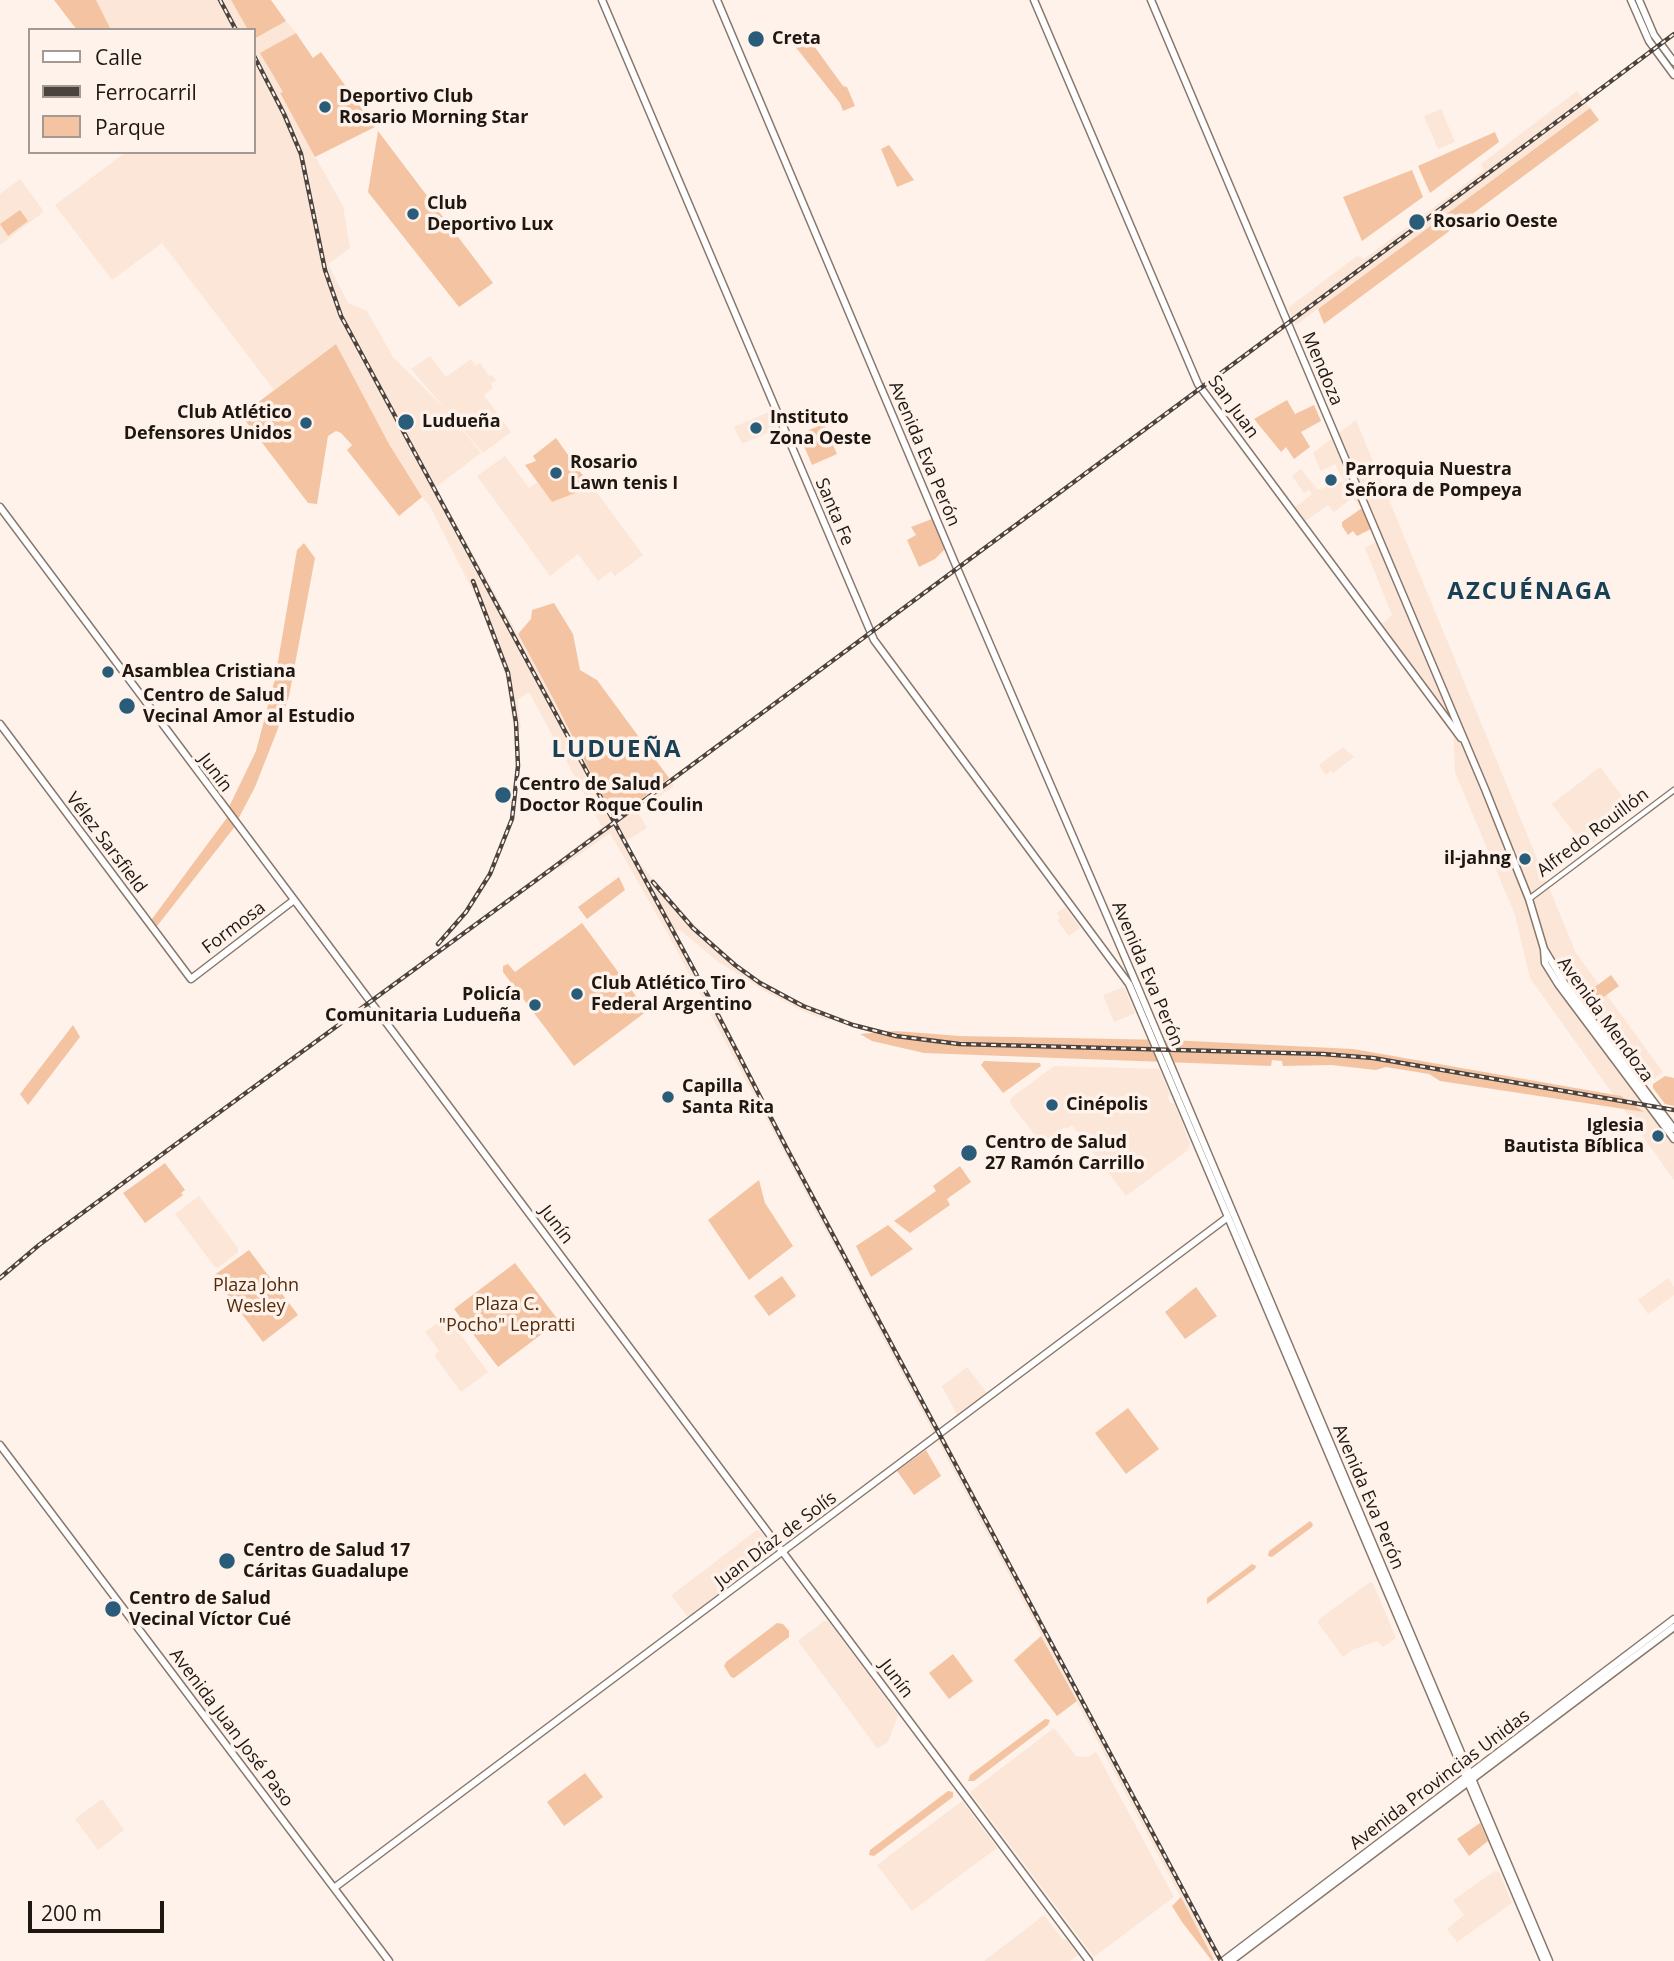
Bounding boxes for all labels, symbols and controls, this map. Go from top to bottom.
legend [28,28,256,154]
place label: Creta [772,28,821,50]
marker: Creta [746,29,766,49]
text: Calle [95,43,142,71]
text: Ferrocarril [95,78,197,106]
place label: Deportivo Club Rosario Morning Star [339,86,528,128]
marker: Deportivo Club Rosario Morning Star [317,99,333,115]
text: Parque [95,113,165,141]
place label: Club Deportivo Lux [427,193,553,235]
marker: Club Deportivo Lux [405,206,421,222]
place label: Rosario Oeste [1433,211,1558,233]
marker: Rosario Oeste [1407,212,1427,232]
street label: Mendoza [1297,329,1347,409]
street label: San Juan [1203,371,1263,443]
street label: Avenida Eva Perón [884,378,964,530]
place label: Club Atlético Defensores Unidos [124,402,292,444]
place label: Instituto Zona Oeste [770,407,871,450]
place label: Ludueña [422,411,501,433]
marker: Ludueña [396,412,416,432]
marker: Club Atlético Defensores Unidos [298,415,314,431]
marker: Instituto Zona Oeste [748,420,764,436]
place label: Rosario Lawn tenis I [570,452,678,494]
place label: Parroquia Nuestra Señora de Pompeya [1345,459,1522,502]
marker: Rosario Lawn tenis I [548,465,564,481]
marker: Parroquia Nuestra Señora de Pompeya [1323,472,1339,488]
street label: Santa Fe [810,475,858,549]
district label: AZCUÉNAGA [1448,578,1612,606]
place label: Asamblea Cristiana [122,661,296,683]
marker: Asamblea Cristiana [100,664,116,680]
place label: Centro de Salud Vecinal Amor al Estudio [143,685,355,728]
marker: Centro de Salud Vecinal Amor al Estudio [117,696,137,716]
district label: LUDUEÑA [552,736,682,764]
street label: Junín [194,750,236,796]
place label: Centro de Salud Doctor Roque Coulin [519,774,703,816]
street label: Alfredo Rouillón [1533,784,1653,882]
marker: Centro de Salud Doctor Roque Coulin [493,785,513,805]
street label: Vélez Sarsfield [61,788,151,898]
place label: il-jahng [1444,848,1511,870]
marker: il-jahng [1517,851,1533,867]
street label: Formosa [198,897,270,959]
street label: Avenida Eva Perón [1107,898,1187,1050]
street label: Avenida Mendoza [1552,953,1658,1087]
place label: Club Atlético Tiro Federal Argentino [591,973,752,1016]
place label: Policía Comunitaria Ludueña [325,984,521,1026]
marker: Club Atlético Tiro Federal Argentino [569,986,585,1002]
marker: Policía Comunitaria Ludueña [527,997,543,1013]
place label: Capilla Santa Rita [682,1076,774,1118]
marker: Capilla Santa Rita [660,1089,676,1105]
place label: Cinépolis [1066,1094,1148,1116]
marker: Cinépolis [1044,1097,1060,1113]
place label: Iglesia Bautista Bíblica [1503,1115,1644,1158]
marker: Iglesia Bautista Bíblica [1650,1128,1666,1144]
place label: Centro de Salud 27 Ramón Carrillo [985,1132,1145,1174]
marker: Centro de Salud 27 Ramón Carrillo [959,1143,979,1163]
street label: Junín [535,1202,577,1248]
park label: Plaza John Wesley [213,1275,299,1318]
park label: Plaza C. "Pocho" Lepratti [439,1294,575,1336]
street label: Avenida Eva Perón [1328,1421,1408,1573]
street label: Juan Díaz de Solís [711,1487,841,1593]
place label: Centro de Salud 17 Cáritas Guadalupe [243,1540,410,1582]
marker: Centro de Salud 17 Cáritas Guadalupe [217,1551,237,1571]
place label: Centro de Salud Vecinal Víctor Cué [129,1588,291,1630]
marker: Centro de Salud Vecinal Víctor Cué [103,1599,123,1619]
street label: Avenida Juan José Paso [164,1645,298,1811]
street label: Junín [875,1656,917,1702]
street label: Avenida Provincias Unidas [1346,1705,1534,1855]
scale bar [32,1888,168,1932]
text: 200 m [41,1899,102,1927]

